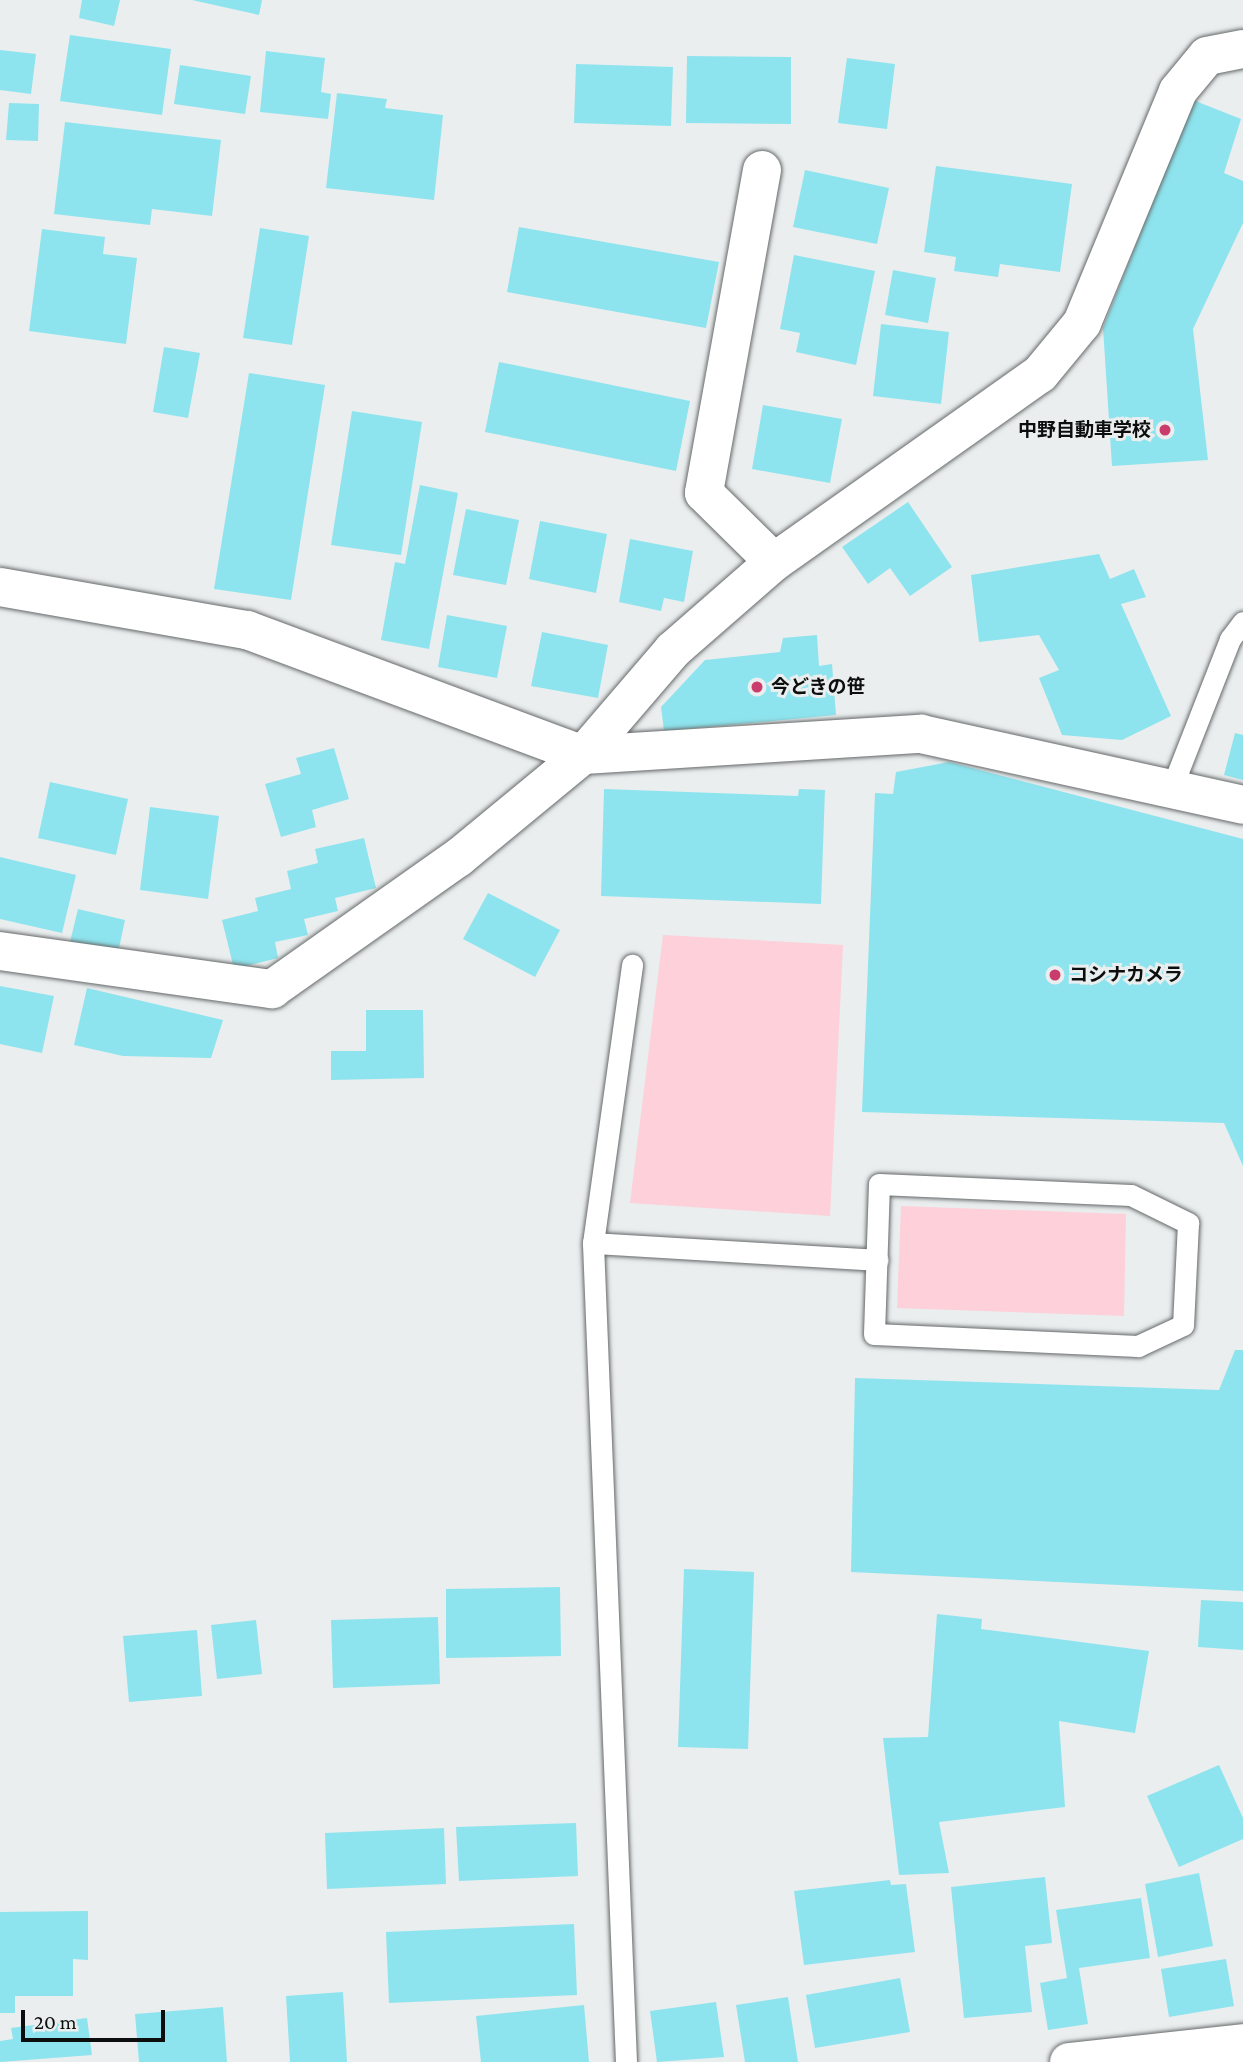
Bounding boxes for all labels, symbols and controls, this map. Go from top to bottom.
place label: 中野自動車学校 [1018,419,1151,441]
marker: 中野自動車学校 [1157,422,1173,438]
place label: 今どきの笹 [771,676,866,698]
marker: 今どきの笹 [749,679,765,695]
place label: コシナカメラ [1069,964,1183,986]
marker: コシナカメラ [1047,967,1063,983]
scale bar [24,1996,168,2040]
text: 20 m [34,2010,77,2034]

